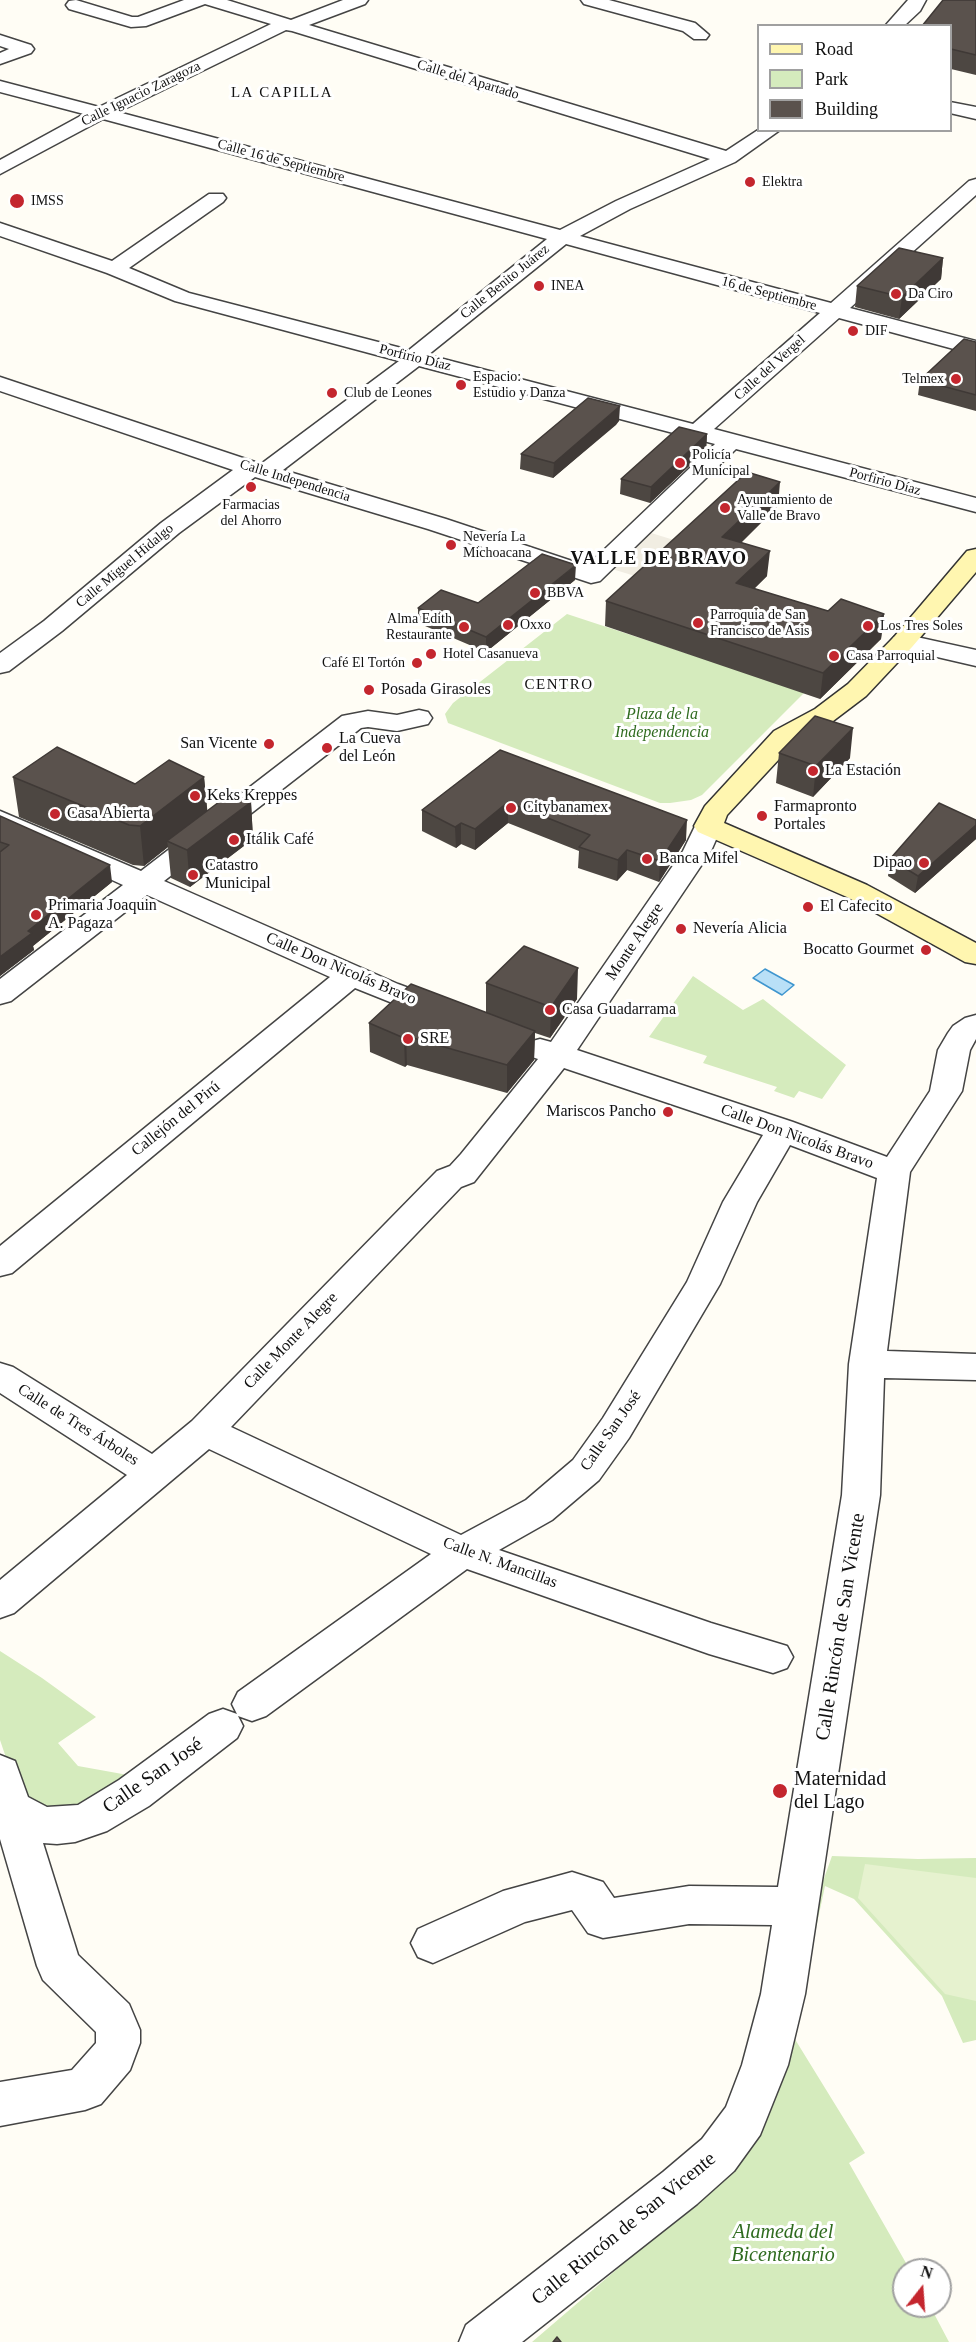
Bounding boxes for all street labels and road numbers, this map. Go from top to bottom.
street label: Calle del Apartado [415,57,521,103]
street label: Calle Ignacio Zaragoza [79,58,203,130]
street label: Calle 16 de Septiembre [216,136,346,186]
street label: Calle Benito Juárez [457,241,553,323]
street label: 16 de Septiembre [720,273,818,315]
street label: Calle del Vergel [731,332,809,404]
street label: Porfirio Díaz [377,341,453,375]
street label: Calle Independencia [238,456,352,506]
street label: Porfirio Díaz [847,464,923,500]
street label: Calle Miguel Hidalgo [73,520,177,612]
street label: Monte Alegre [602,900,668,984]
street label: Calle Don Nicolás Bravo [263,929,419,1009]
street label: Callejón del Pirú [128,1077,224,1161]
street label: Calle Don Nicolás Bravo [718,1100,876,1174]
street label: Calle Monte Alegre [240,1289,342,1393]
street label: Calle de Tres Árboles [14,1380,142,1470]
street label: Calle San José [576,1387,646,1475]
street label: Calle Rincón de San Vicente [811,1512,871,1742]
street label: Calle N. Mancillas [440,1533,560,1593]
street label: Calle San José [98,1733,208,1819]
street label: Calle Rincón de San Vicente [527,2147,721,2311]

